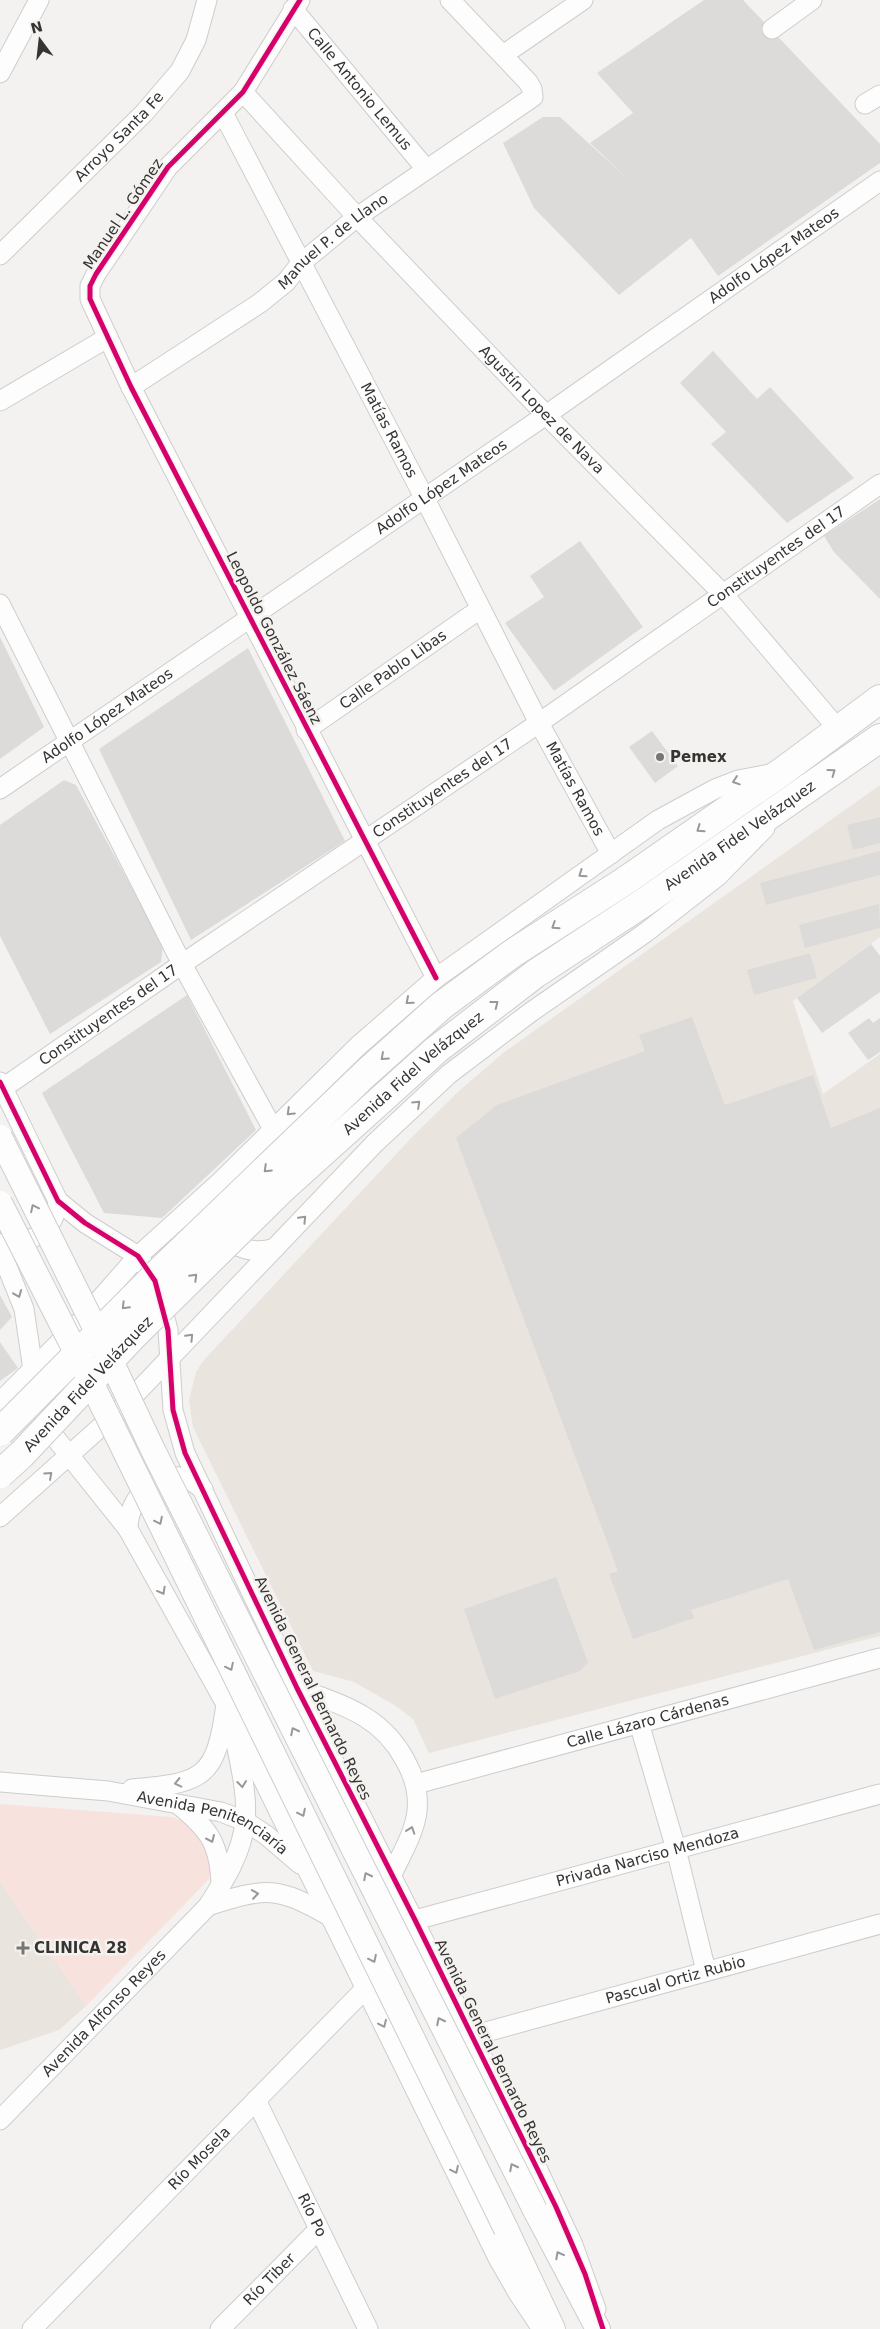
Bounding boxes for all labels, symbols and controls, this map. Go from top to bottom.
north arrow [15,15,65,65]
text: N [29,18,44,37]
street label: Calle Antonio Lemus [303,24,416,154]
street label: Arroyo Santa Fe [71,88,167,185]
street label: Manuel L. Gómez [79,155,167,273]
street label: Manuel P. de Llano [275,189,392,294]
street label: Adolfo López Mateos [705,203,843,307]
street label: Agustín Lopez de Nava [475,341,608,478]
street label: Matías Ramos [357,380,421,481]
street label: Adolfo López Mateos [372,435,511,538]
street label: Constituyentes del 17 [703,502,849,611]
street label: Leopoldo González Sáenz [222,549,326,728]
street label: Calle Pablo Libas [336,626,450,713]
street label: Adolfo López Mateos [38,664,176,767]
street label: Constituyentes del 17 [369,735,516,842]
street label: Matías Ramos [542,738,608,839]
place label: Pemex [670,748,727,766]
marker: Pemex [654,751,666,763]
one-way arrow [826,769,836,778]
one-way arrow [732,775,740,785]
street label: Avenida Fidel Velázquez [661,777,819,894]
one-way arrow [696,823,706,832]
one-way arrow [578,868,588,877]
one-way arrow [551,920,560,929]
street label: Constituyentes del 17 [35,961,181,1069]
one-way arrow [406,996,415,1005]
one-way arrow [489,1001,498,1009]
street label: Avenida Fidel Velázquez [339,1008,487,1139]
one-way arrow [381,1051,390,1060]
one-way arrow [411,1101,420,1110]
one-way arrow [287,1106,296,1115]
one-way arrow [263,1163,272,1172]
one-way arrow [30,1204,40,1213]
one-way arrow [297,1216,306,1225]
one-way arrow [188,1274,197,1283]
one-way arrow [12,1289,22,1298]
one-way arrow [121,1300,130,1309]
street label: Avenida Fidel Velázquez [20,1312,157,1456]
one-way arrow [184,1333,193,1342]
one-way arrow [44,1471,53,1480]
one-way arrow [152,1516,163,1525]
street label: Avenida General Bernardo Reyes [251,1573,375,1803]
one-way arrow [156,1585,166,1594]
one-way arrow [224,1662,234,1671]
street label: Calle Lázaro Cárdenas [564,1690,731,1752]
one-way arrow [290,1727,300,1736]
one-way arrow [174,1778,183,1788]
one-way arrow [237,1780,247,1789]
street label: Avenida Penitenciaría [135,1788,291,1859]
one-way arrow [296,1808,306,1817]
street label: Privada Narciso Mendoza [554,1824,741,1890]
one-way arrow [405,1826,415,1834]
one-way arrow [204,1834,215,1843]
one-way arrow [363,1872,373,1881]
one-way arrow [251,1889,259,1900]
street label: Avenida General Bernardo Reyes [431,1936,555,2166]
place label: CLINICA 28 [34,1939,127,1957]
marker: CLINICA 28 [16,1941,30,1955]
street label: Avenida Alfonso Reyes [38,1946,170,2080]
street label: Pascual Ortiz Rubio [604,1952,747,2008]
one-way arrow [367,1954,377,1963]
one-way arrow [436,2018,446,2027]
one-way arrow [377,2019,388,2028]
street label: Río Mosela [164,2123,234,2194]
one-way arrow [509,2163,519,2172]
one-way arrow [449,2164,459,2173]
street label: Río Po [294,2190,330,2240]
street label: Río Tiber [239,2249,300,2309]
one-way arrow [555,2251,565,2260]

